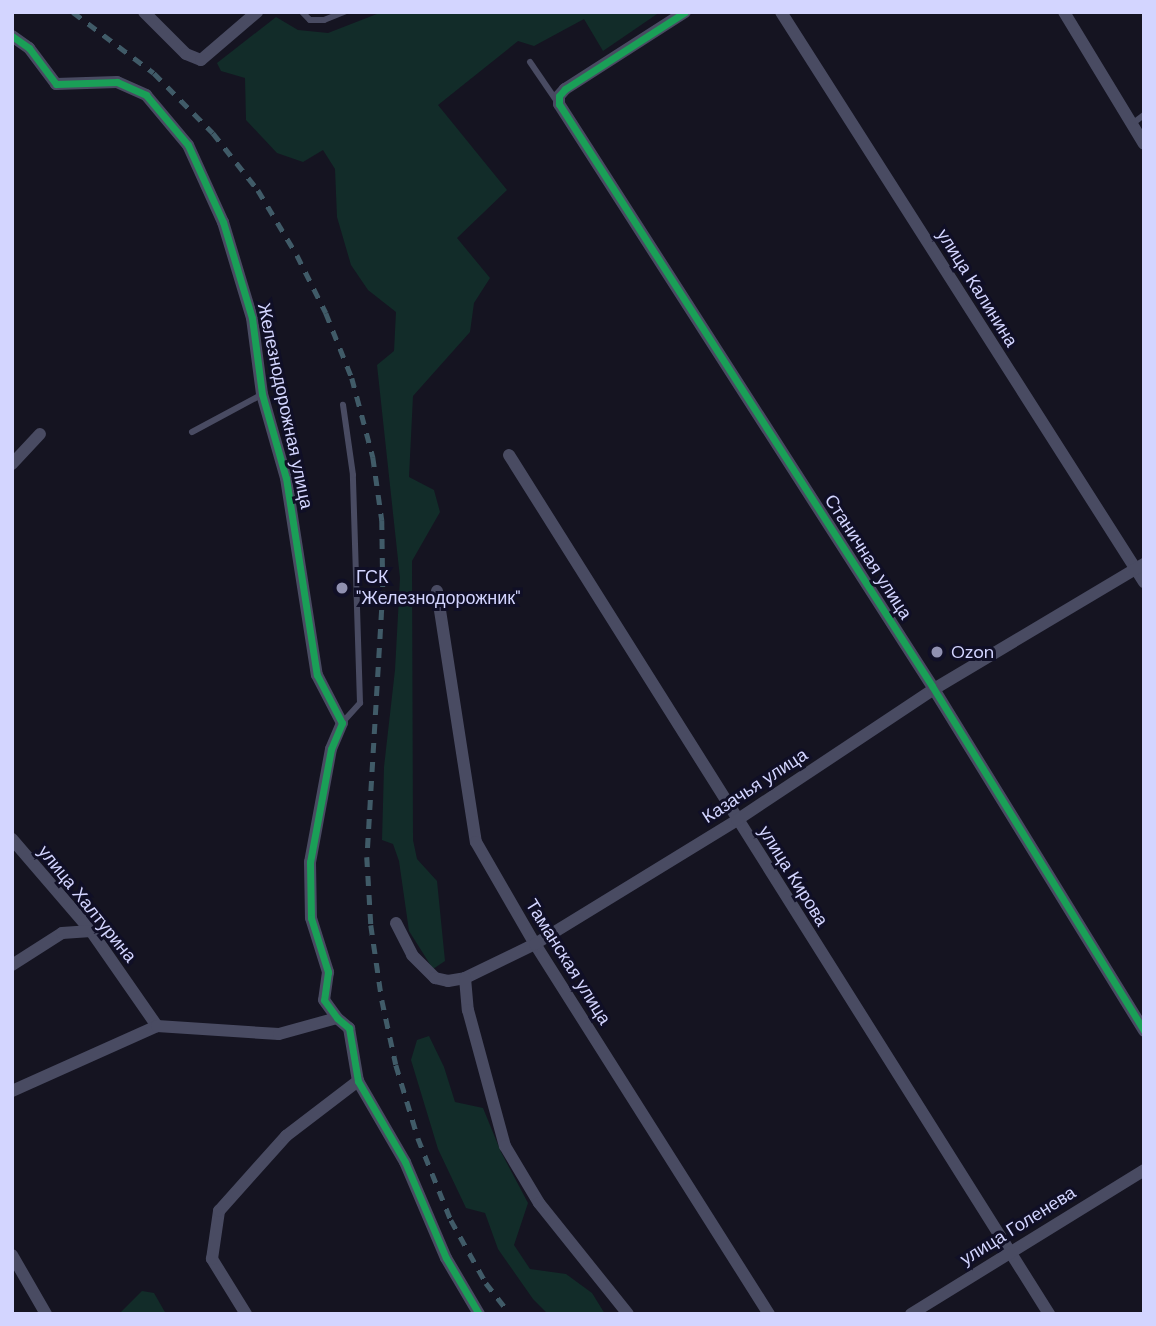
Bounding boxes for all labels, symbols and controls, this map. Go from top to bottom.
street label: улица Калинина [932,225,1022,351]
street label: Железнодорожная улица [253,301,317,511]
street label: Станичная улица [820,491,916,623]
place label: ГСК "Железнодорожник" [356,567,520,610]
marker: ГСК "Железнодорожник" [334,580,350,596]
place label: Ozon [951,641,994,663]
marker: Ozon [929,644,945,660]
street label: Казачья улица [698,744,812,828]
street label: улица Кирова [754,822,832,930]
street label: улица Халтурина [33,841,141,967]
street label: Таманская улица [521,895,615,1029]
street label: улица Голенева [956,1182,1080,1270]

